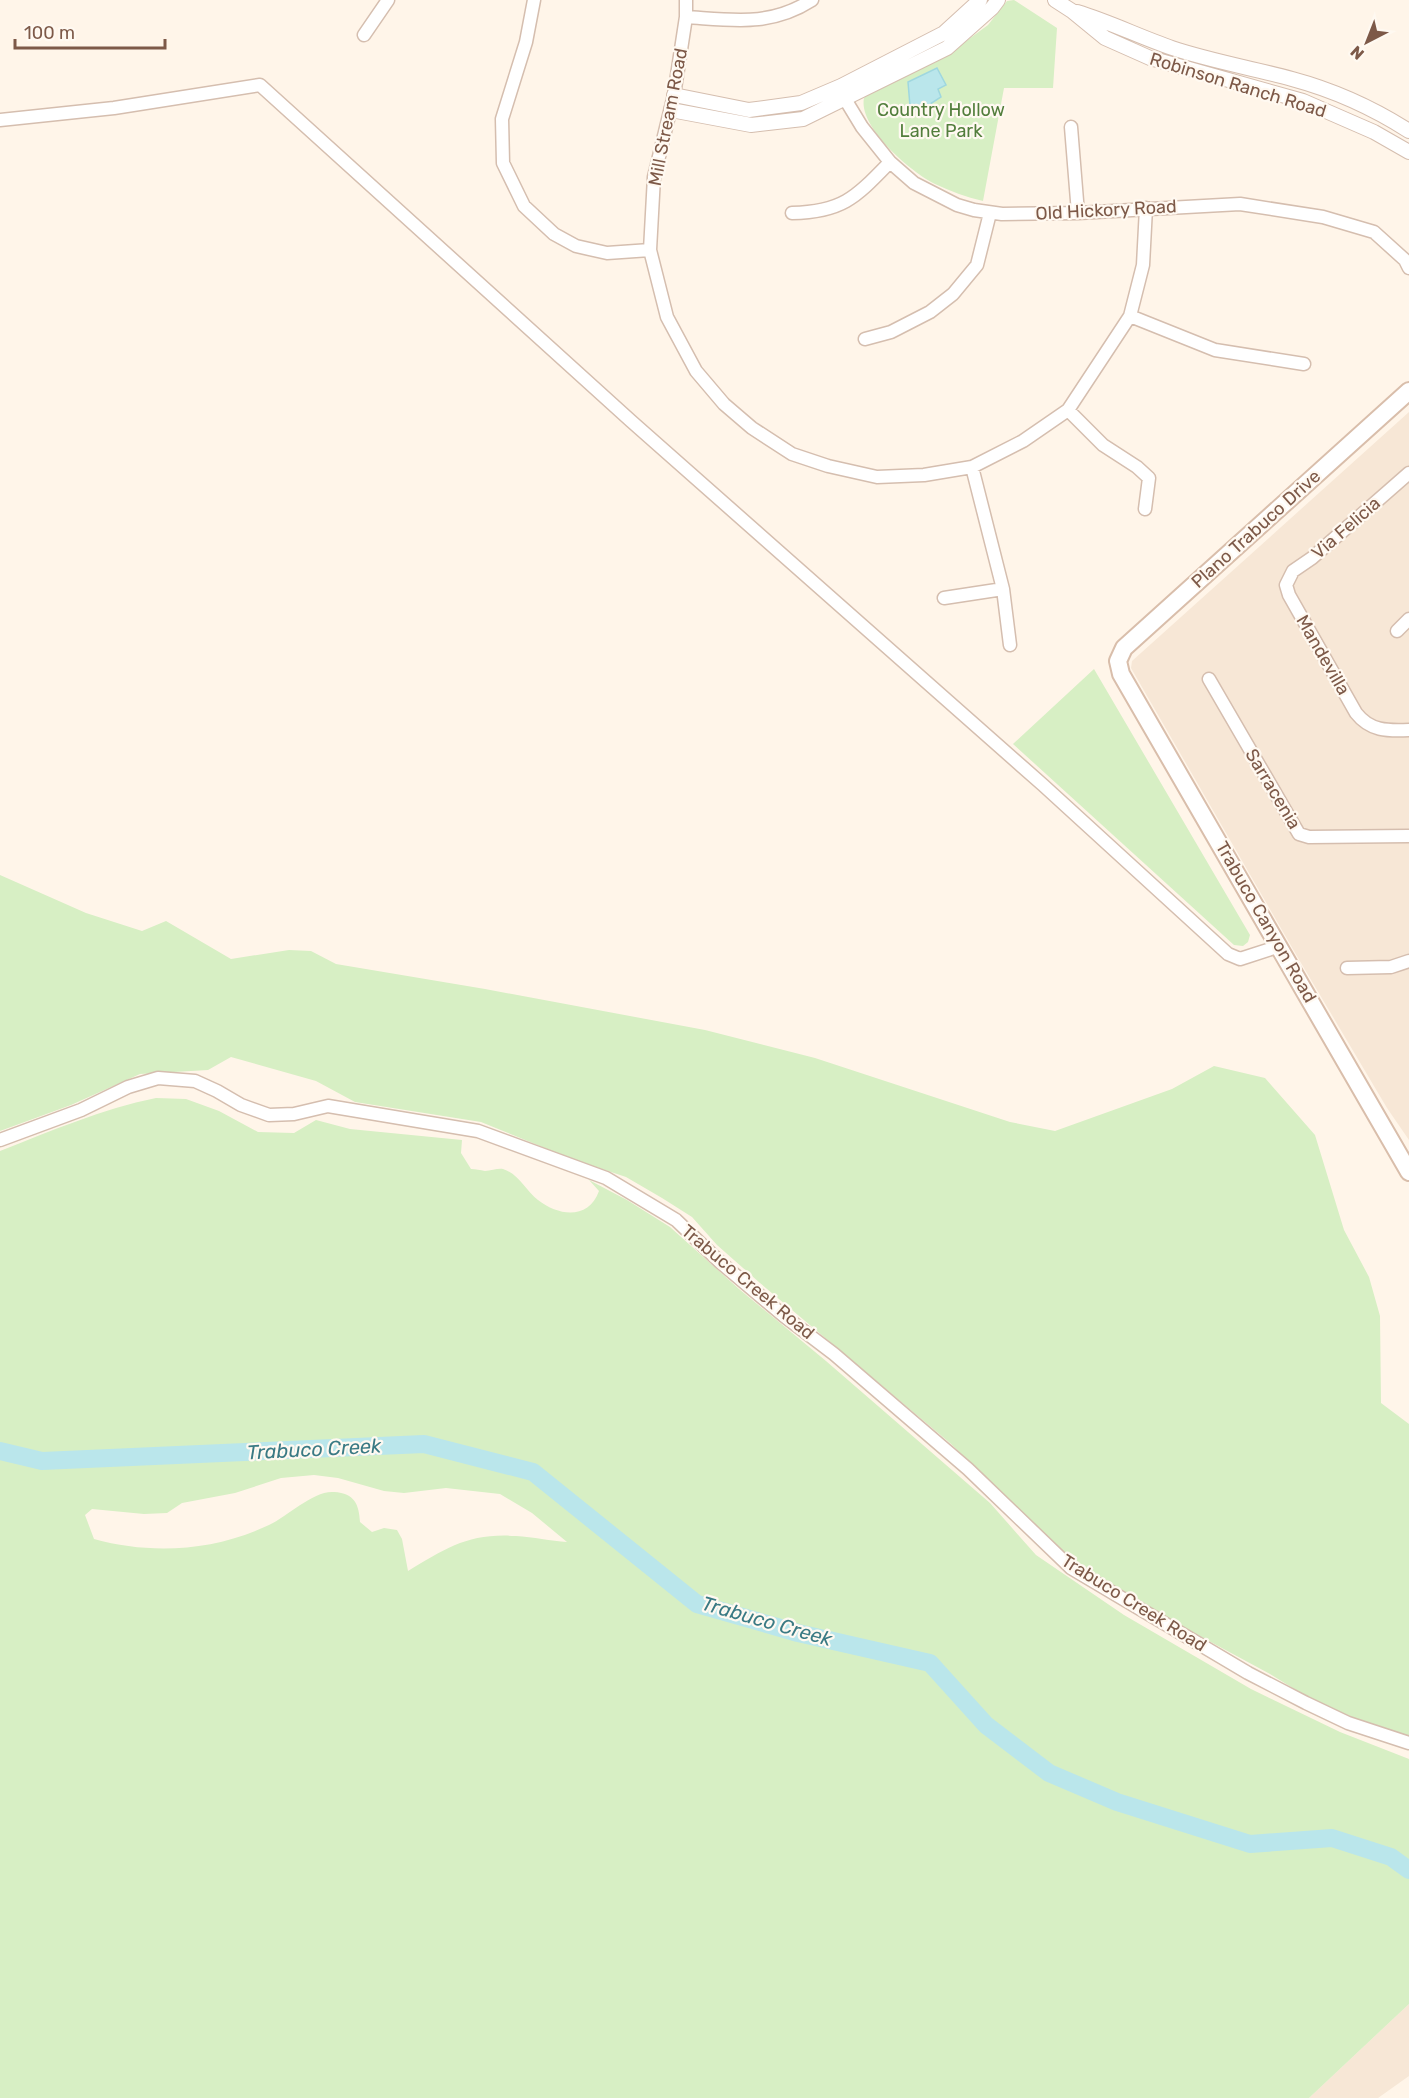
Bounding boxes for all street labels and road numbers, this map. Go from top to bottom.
street label: Mill Stream Road [644,46,692,188]
street label: Robinson Ranch Road [1147,48,1329,122]
street label: Old Hickory Road [1035,195,1177,225]
street label: Plano Trabuco Drive [1187,465,1325,593]
street label: Via Felicia [1307,492,1385,564]
street label: Mandevilla [1291,611,1355,699]
street label: Sarracenia [1240,745,1306,833]
street label: Trabuco Canyon Road [1211,838,1321,1006]
street label: Trabuco Creek Road [677,1220,819,1344]
street label: Trabuco Creek Road [1057,1549,1211,1657]

